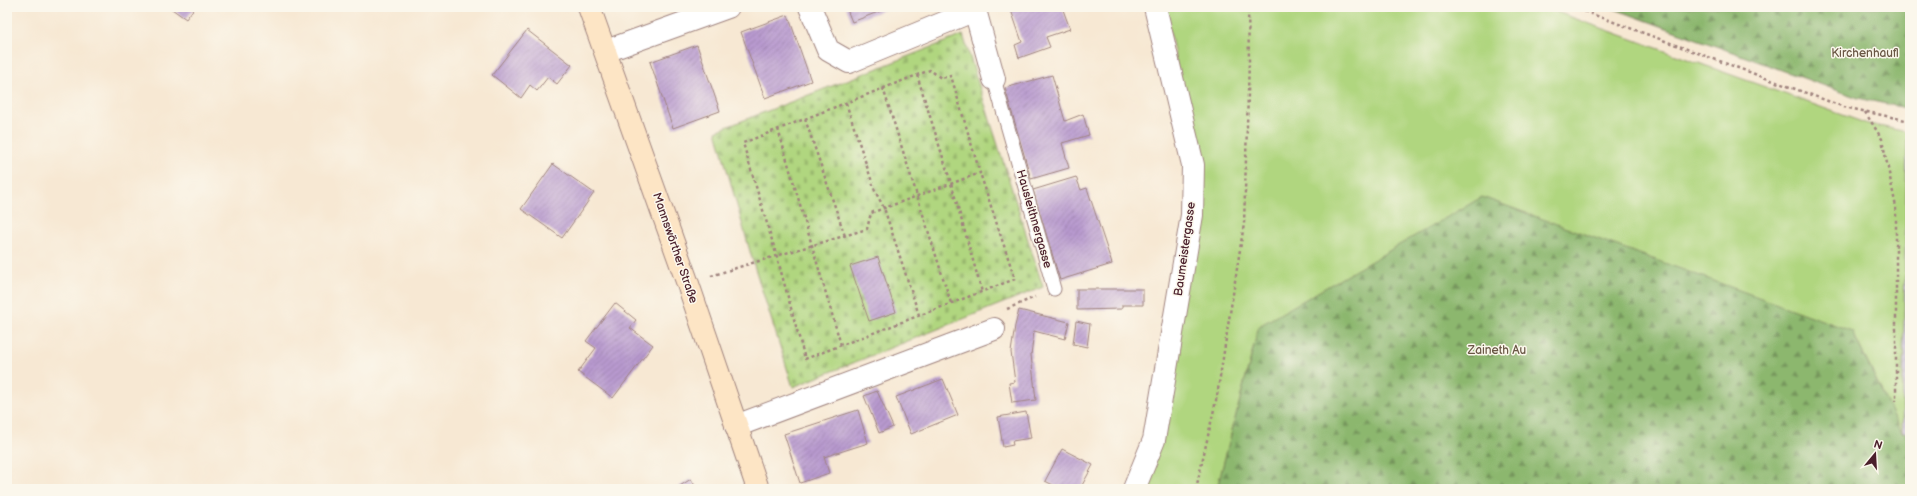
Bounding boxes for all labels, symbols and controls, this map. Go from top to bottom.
park label: Kirchenhaufl [1831,46,1899,61]
street label: Hausleithnergasse [1013,168,1055,270]
street label: Mannswörther Straße [649,191,701,305]
street label: Baumeistergasse [1171,201,1199,297]
park label: Zaineth Au [1467,343,1526,358]
north arrow [1855,434,1895,474]
text: N [1872,438,1884,452]

